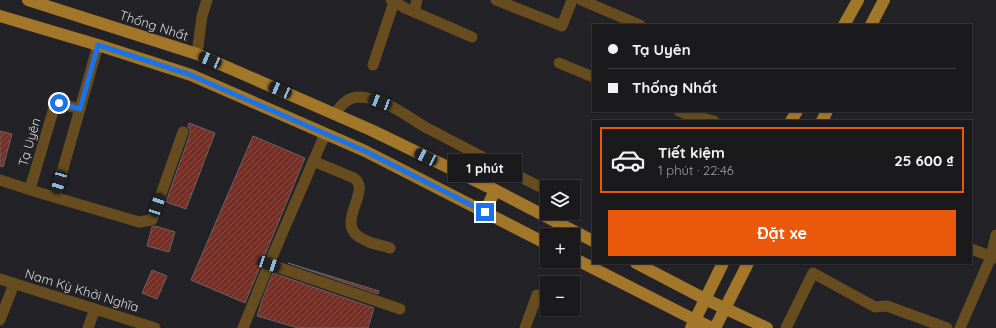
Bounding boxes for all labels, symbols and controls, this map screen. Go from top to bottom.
street label: Thống Nhất [118,6,190,44]
text: Tạ Uyên [632,40,691,59]
car [197,50,223,70]
text: Thống Nhất [632,78,718,97]
car [267,80,293,100]
car [367,92,393,112]
route start [50,94,68,112]
street label: Tạ Uyên [14,116,44,168]
icon: car [610,142,646,178]
text: Tiết kiệm [658,143,725,162]
car [413,146,439,168]
text: 25 600 ₫ [894,151,954,170]
callout: 1 phút [448,154,522,182]
text: 1 phút [466,160,504,176]
text: 1 phút · 22:46 [658,162,734,178]
car [50,169,68,195]
map controls [540,180,580,316]
button: layers [540,180,580,220]
car [147,192,167,218]
route end [476,203,494,221]
button: Đặt xe [608,210,956,256]
button: + [540,228,580,268]
car [256,254,282,274]
street label: Nam Kỳ Khởi Nghĩa [23,265,141,315]
button: − [540,276,580,316]

